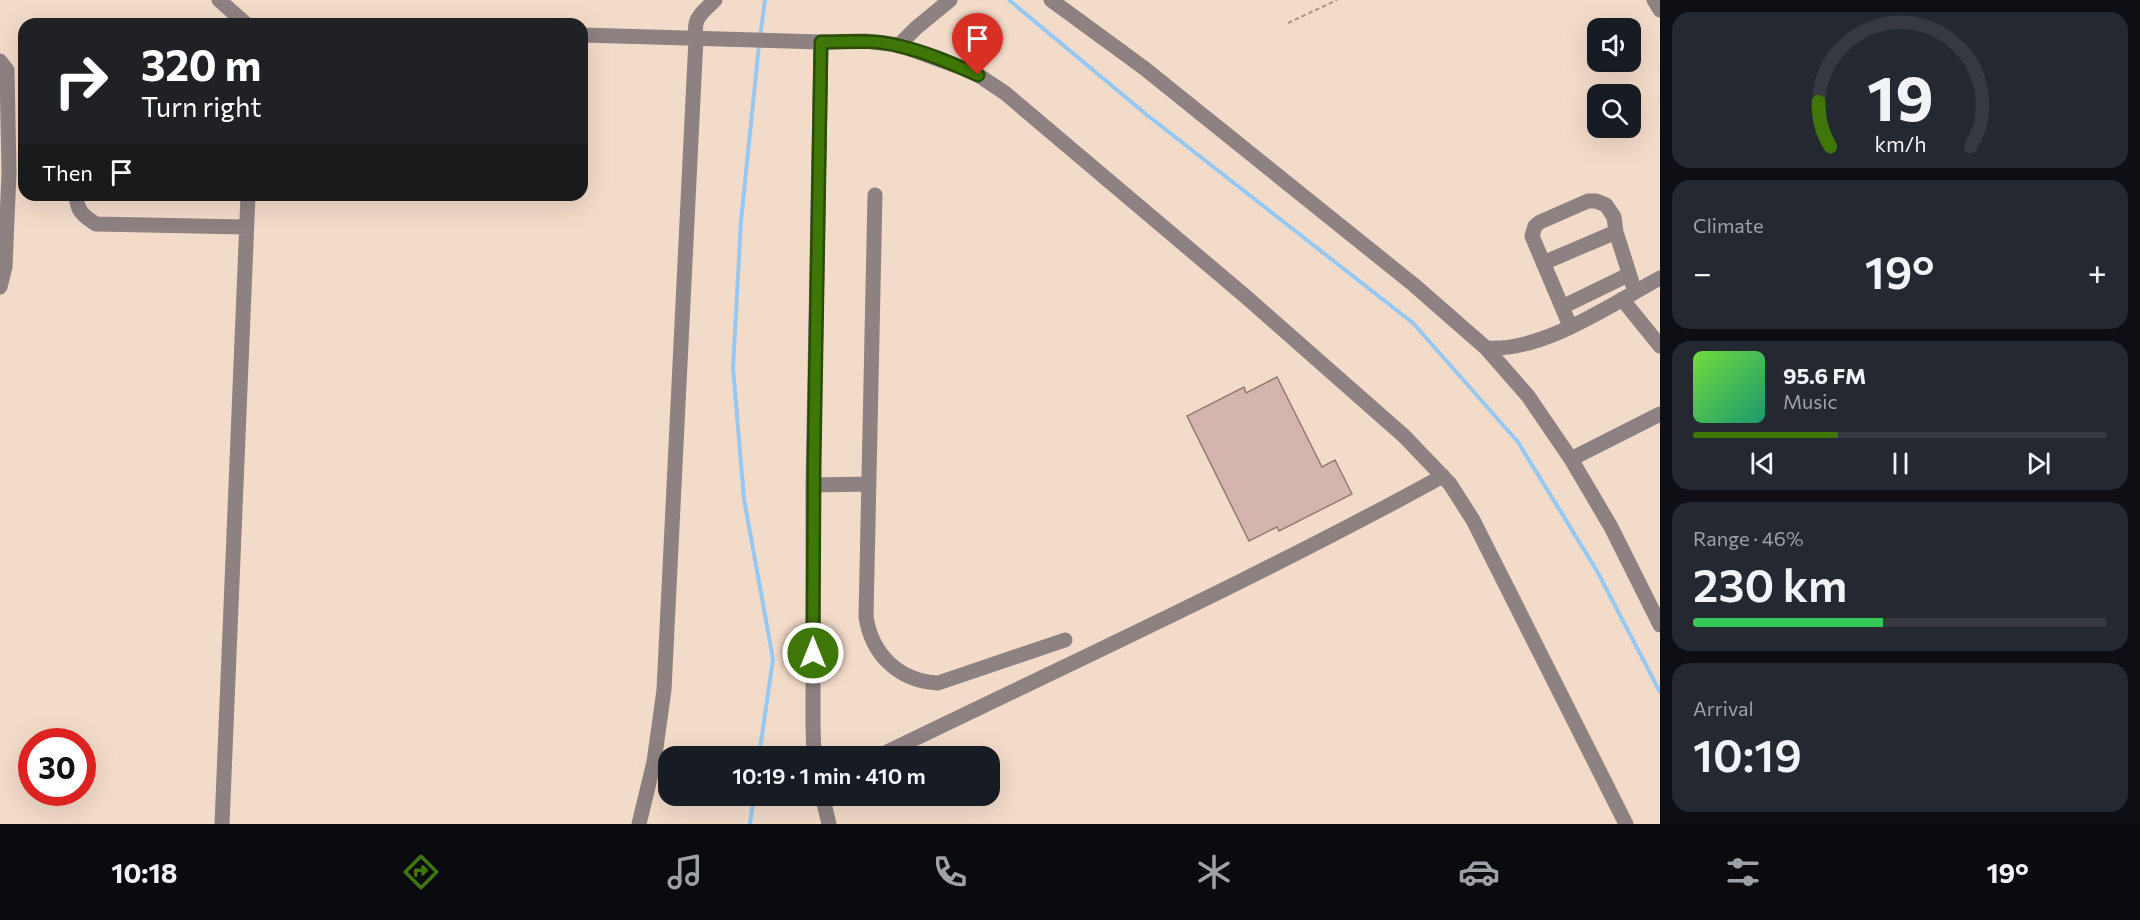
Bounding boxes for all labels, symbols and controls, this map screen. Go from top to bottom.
pin [952,13,1003,75]
map controls [1587,18,1641,138]
button: sound [1587,18,1641,72]
icon: arrive [961,22,994,55]
text: 320 m [141,38,261,90]
icon: right [42,42,120,120]
text: 19 [1867,58,1933,134]
button: search [1587,84,1641,138]
text: Turn right [141,90,261,123]
text: km/h [1874,130,1926,156]
icon: arrive [105,156,138,189]
text: Then [42,159,93,186]
text: Climate [1693,213,1763,237]
text: 19° [1865,243,1934,298]
text: − [1693,251,1712,292]
text: + [2088,251,2107,292]
text: 95.6 FM [1783,362,1866,389]
text: Music [1783,389,1837,413]
icon: previous [1746,447,1779,480]
icon: pause [1884,447,1917,480]
icon: next [2022,447,2055,480]
text: Range · 46% [1693,526,1804,550]
text: 230 km [1693,556,1847,611]
position arrow [781,621,845,685]
text: Arrival [1693,696,1754,720]
text: 10:19 [1693,726,1802,781]
speed limit sign: 30 [18,728,96,806]
text: 10:19 · 1 min · 410 m [732,762,926,789]
icon: directions [400,851,442,893]
icon: music [664,851,706,893]
icon: phone [929,851,971,893]
icon: climate [1193,851,1235,893]
icon: car [1458,851,1500,893]
icon: filters [1722,851,1764,893]
text: 10:18 [111,856,177,889]
text: 19° [1986,856,2029,889]

